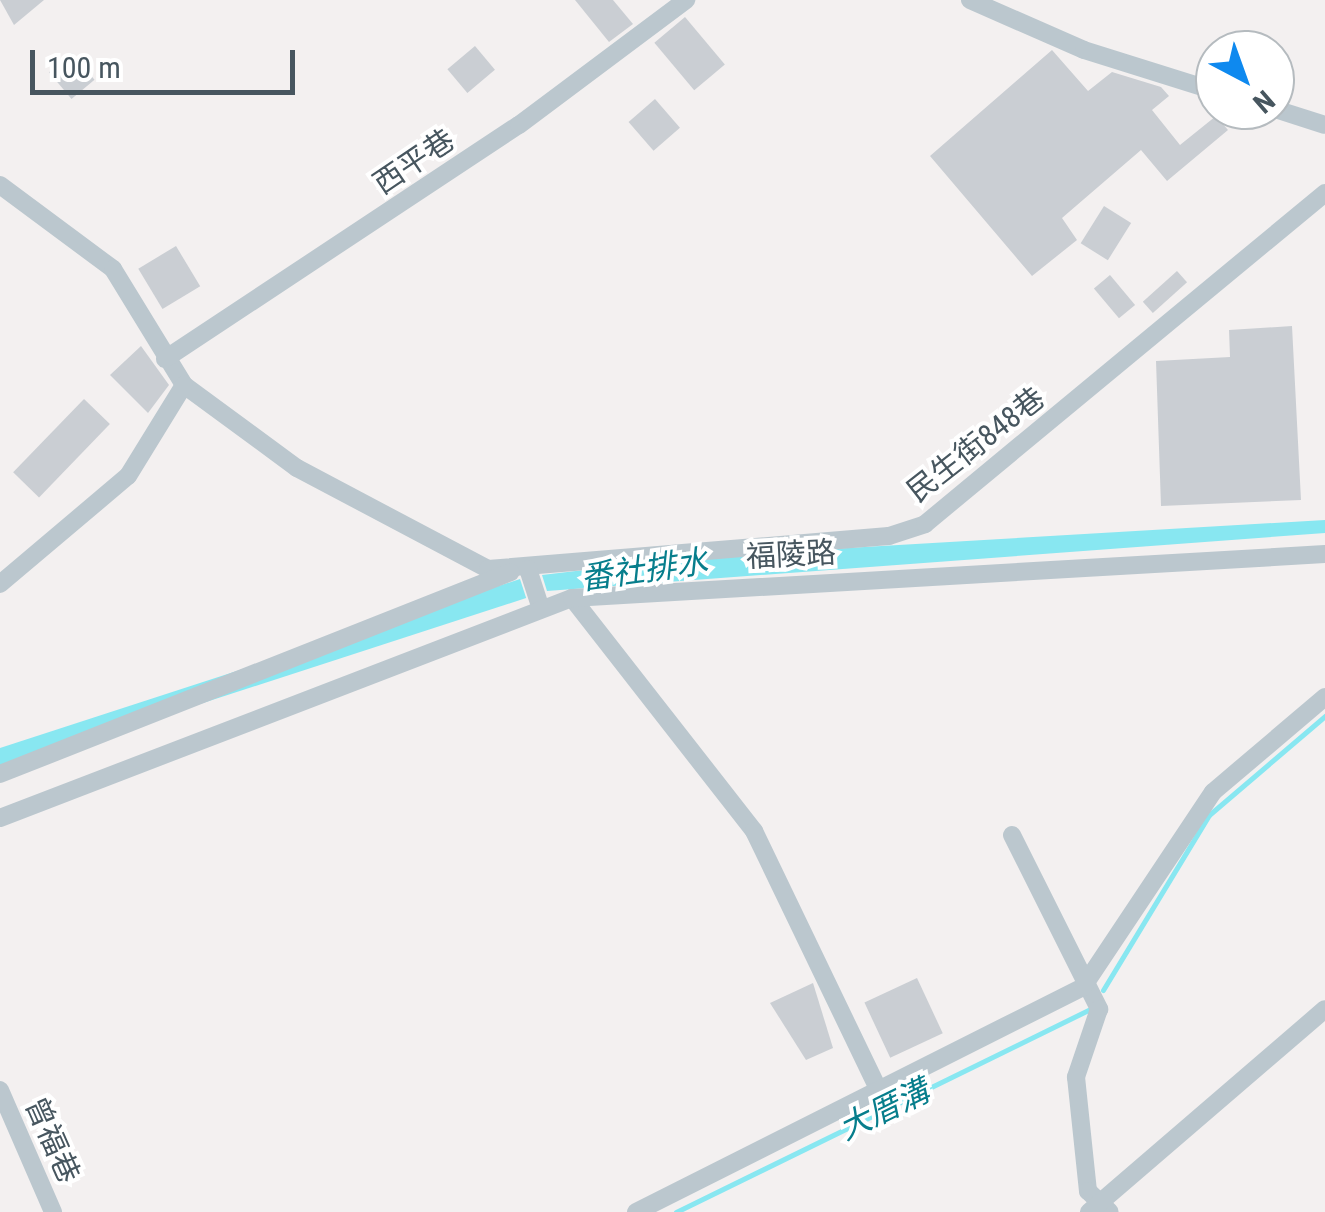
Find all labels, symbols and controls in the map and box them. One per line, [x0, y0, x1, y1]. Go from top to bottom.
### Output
scale bar [35, 30, 300, 92]
north arrow [1195, 30, 1295, 130]
text: 100 m [47, 50, 121, 85]
text: N [1246, 83, 1281, 120]
street label: 西平巷 [367, 122, 461, 202]
street label: 民生街848巷 [900, 380, 1052, 510]
street label: 福陵路 [745, 535, 837, 575]
water label: 番社排水 [578, 542, 710, 598]
water label: 大厝溝 [832, 1072, 936, 1148]
street label: 曾福巷 [17, 1092, 87, 1188]

